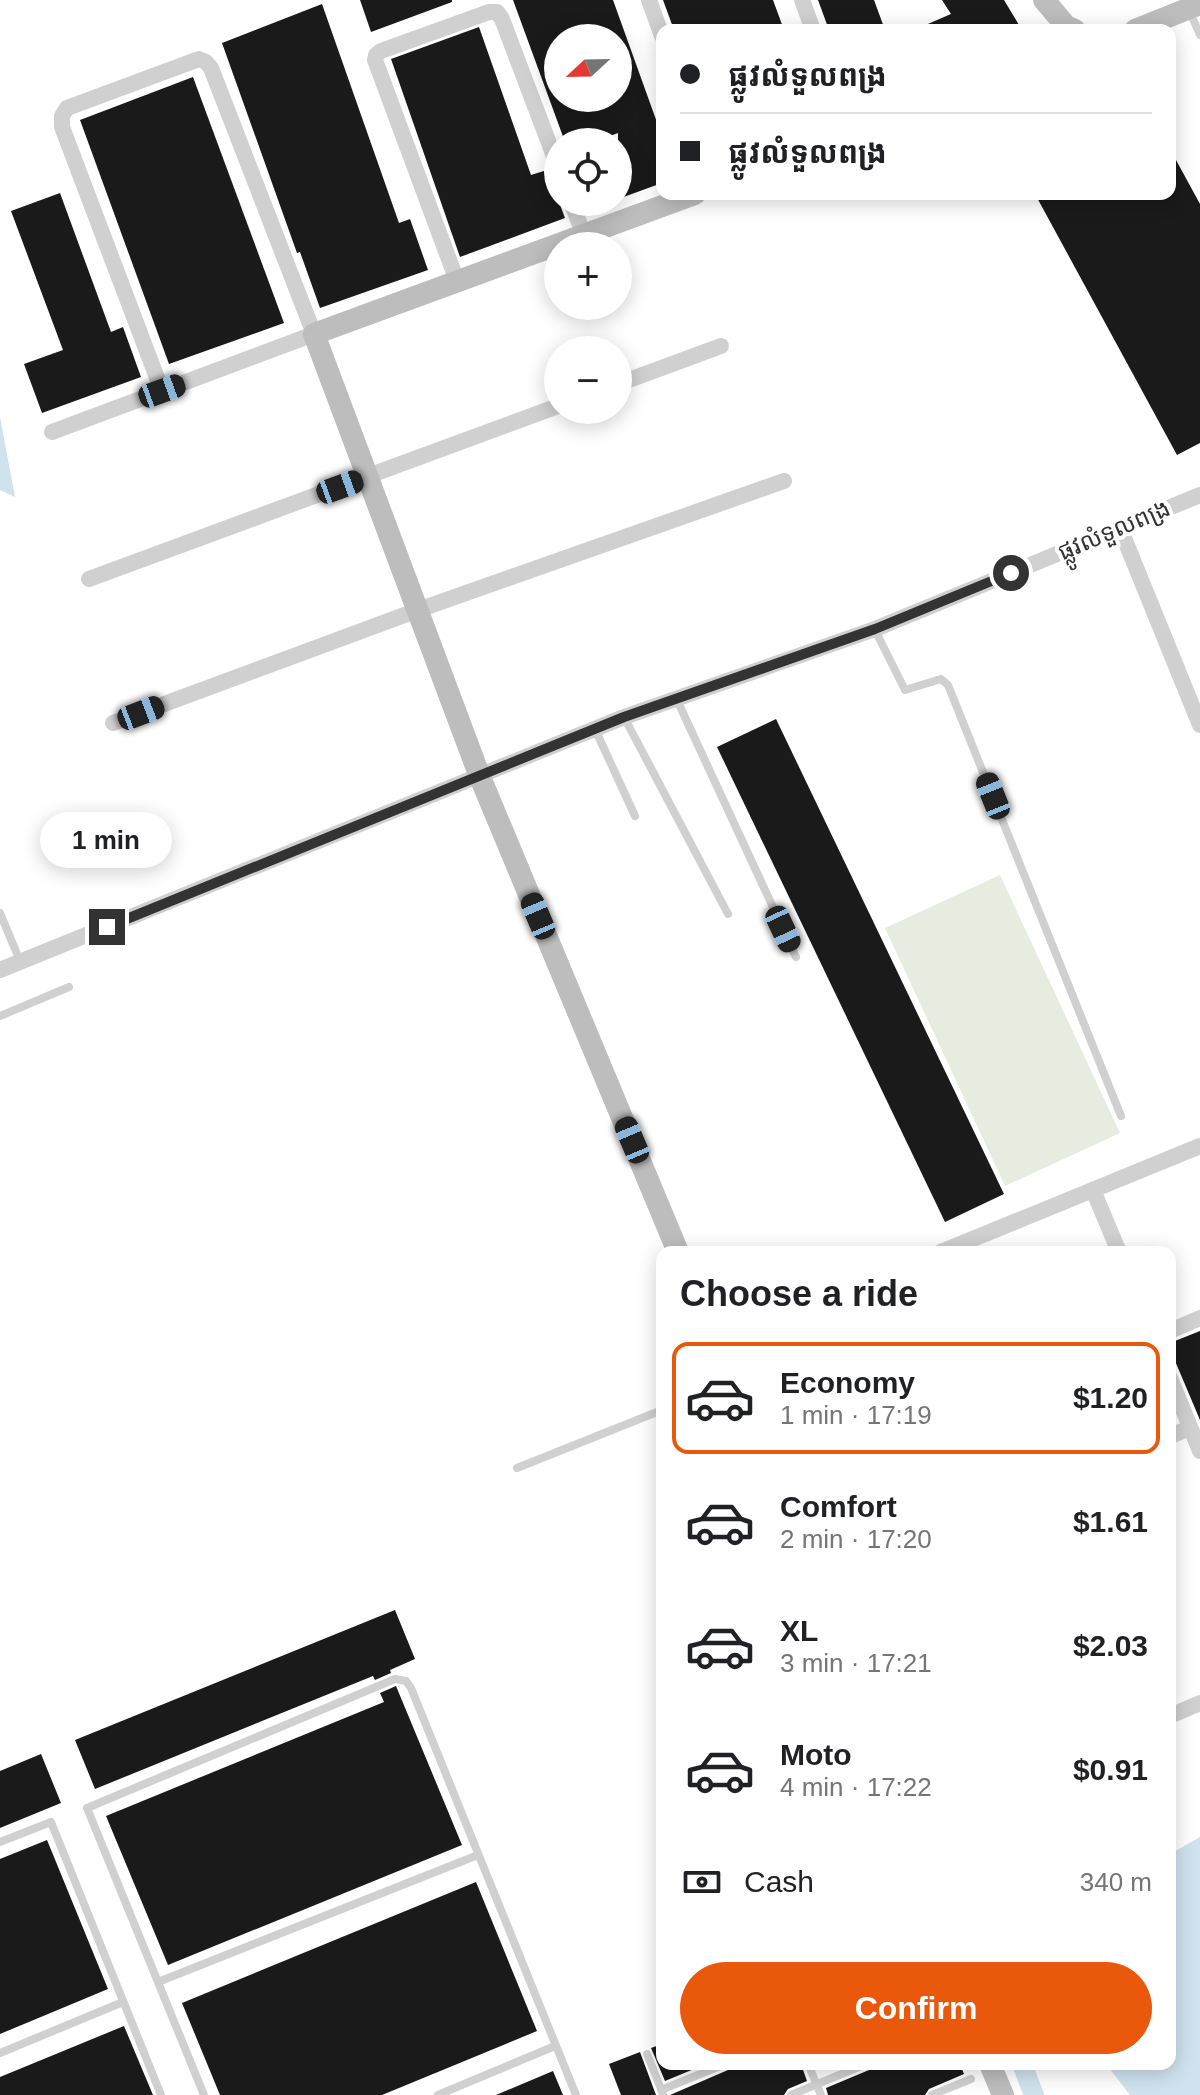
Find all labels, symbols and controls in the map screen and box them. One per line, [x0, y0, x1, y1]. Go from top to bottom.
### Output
north arrow [544, 24, 632, 112]
map controls [544, 24, 632, 424]
text: ផ្លូវលំទួលពង្រ [728, 59, 887, 92]
button: locate [544, 128, 632, 216]
text: ផ្លូវលំទួលពង្រ [728, 136, 887, 169]
button: + [544, 232, 632, 320]
button: − [544, 336, 632, 424]
car [135, 372, 189, 410]
car [313, 468, 367, 506]
street label: ផ្លូវលំទួលពង្រ [1053, 494, 1178, 574]
route start [993, 555, 1029, 591]
car [114, 693, 168, 733]
car [973, 769, 1013, 823]
callout: 1 min [41, 811, 173, 867]
text: 1 min [72, 825, 140, 855]
car [518, 889, 558, 943]
car [762, 902, 804, 956]
route end [89, 909, 125, 945]
car [612, 1113, 652, 1167]
text: Choose a ride [680, 1273, 918, 1314]
icon: car [684, 1362, 756, 1434]
text: Economy [780, 1366, 915, 1399]
text: $1.20 [1073, 1381, 1148, 1414]
text: 1 min · 17:19 [780, 1400, 932, 1430]
icon: car [684, 1486, 756, 1558]
text: Comfort [780, 1490, 897, 1523]
text: $1.61 [1073, 1505, 1148, 1538]
text: 2 min · 17:20 [780, 1524, 932, 1554]
icon: car [684, 1610, 756, 1682]
text: XL [780, 1614, 818, 1647]
text: $2.03 [1073, 1629, 1148, 1662]
text: 3 min · 17:21 [780, 1648, 932, 1678]
icon: car [684, 1734, 756, 1806]
text: Moto [780, 1738, 852, 1771]
text: $0.91 [1073, 1753, 1148, 1786]
text: 4 min · 17:22 [780, 1772, 932, 1802]
icon: cash [680, 1860, 724, 1904]
text: Cash [744, 1865, 814, 1898]
text: 340 m [1080, 1867, 1152, 1897]
button: Confirm [680, 1962, 1152, 2054]

